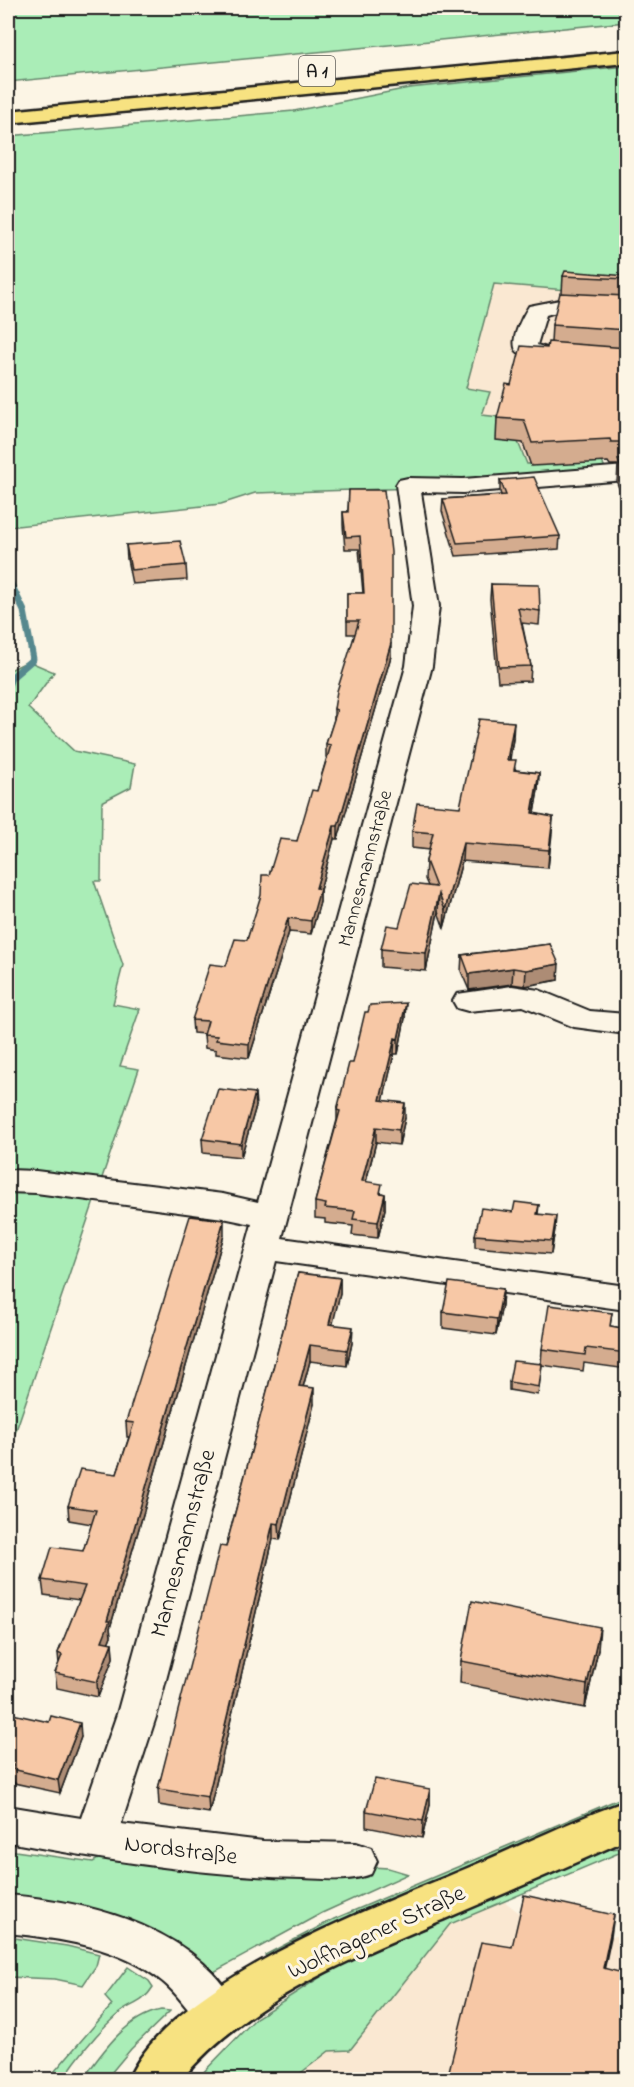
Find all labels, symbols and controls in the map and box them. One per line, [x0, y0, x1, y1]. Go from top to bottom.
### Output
road number: A 1 [299, 56, 335, 86]
street label: Mannesmannstraße [332, 787, 401, 950]
street label: Mannesmannstraße [142, 1445, 226, 1642]
street label: Nordstraße [122, 1827, 239, 1876]
street label: Wolfhagener Straße [283, 1877, 472, 1990]

